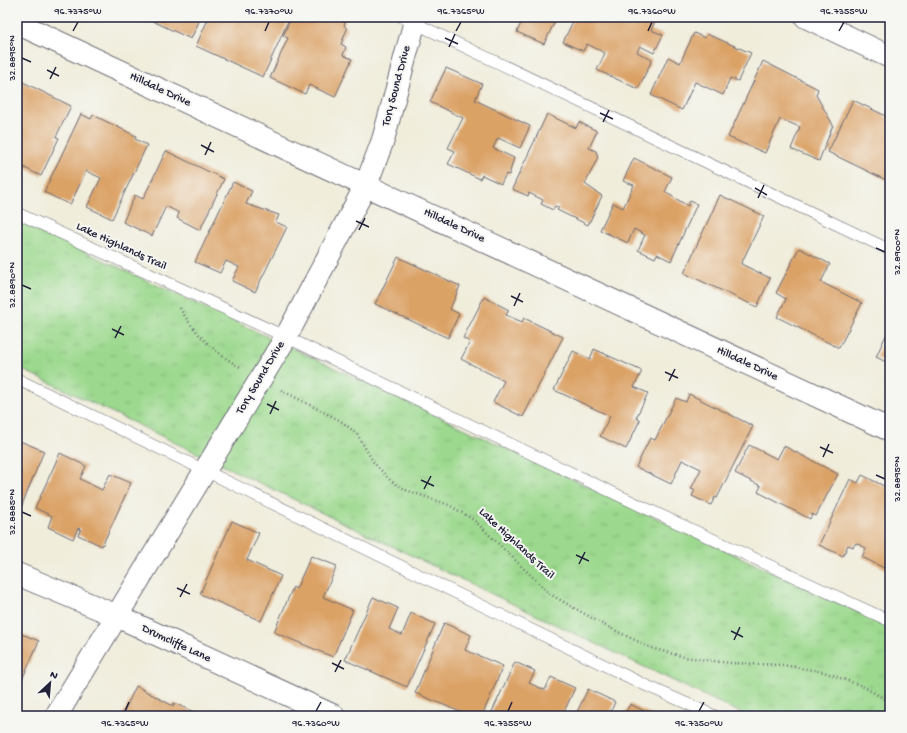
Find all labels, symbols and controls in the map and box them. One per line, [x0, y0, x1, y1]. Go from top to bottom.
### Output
text: 96.7375°W [53, 6, 102, 18]
text: 96.7370°W [244, 6, 293, 18]
text: 96.7365°W [437, 6, 485, 18]
text: 96.7360°W [627, 6, 676, 18]
text: 96.7355°W [819, 6, 868, 18]
text: 32.8895°N [7, 35, 19, 82]
street label: Tory Sound Drive [379, 43, 415, 129]
street label: Hilldale Drive [127, 70, 194, 111]
street label: Hilldale Drive [421, 206, 488, 247]
street label: Lake Highlands Trail [74, 220, 169, 274]
text: 32.8900°N [892, 228, 904, 276]
text: 32.8890°N [7, 262, 19, 309]
street label: Tory Sound Drive [233, 338, 289, 418]
street label: Hilldale Drive [714, 344, 781, 385]
text: 32.8895°N [892, 456, 904, 503]
text: 32.8885°N [7, 489, 19, 536]
street label: Lake Highlands Trail [475, 505, 557, 583]
street label: Drumcliffe Lane [138, 621, 214, 667]
north arrow [30, 663, 70, 703]
text: N [48, 669, 59, 683]
text: 96.7365°W [101, 718, 149, 730]
text: 96.7360°W [291, 718, 340, 730]
text: 96.7355°W [483, 718, 532, 730]
text: 96.7350°W [674, 718, 723, 730]

